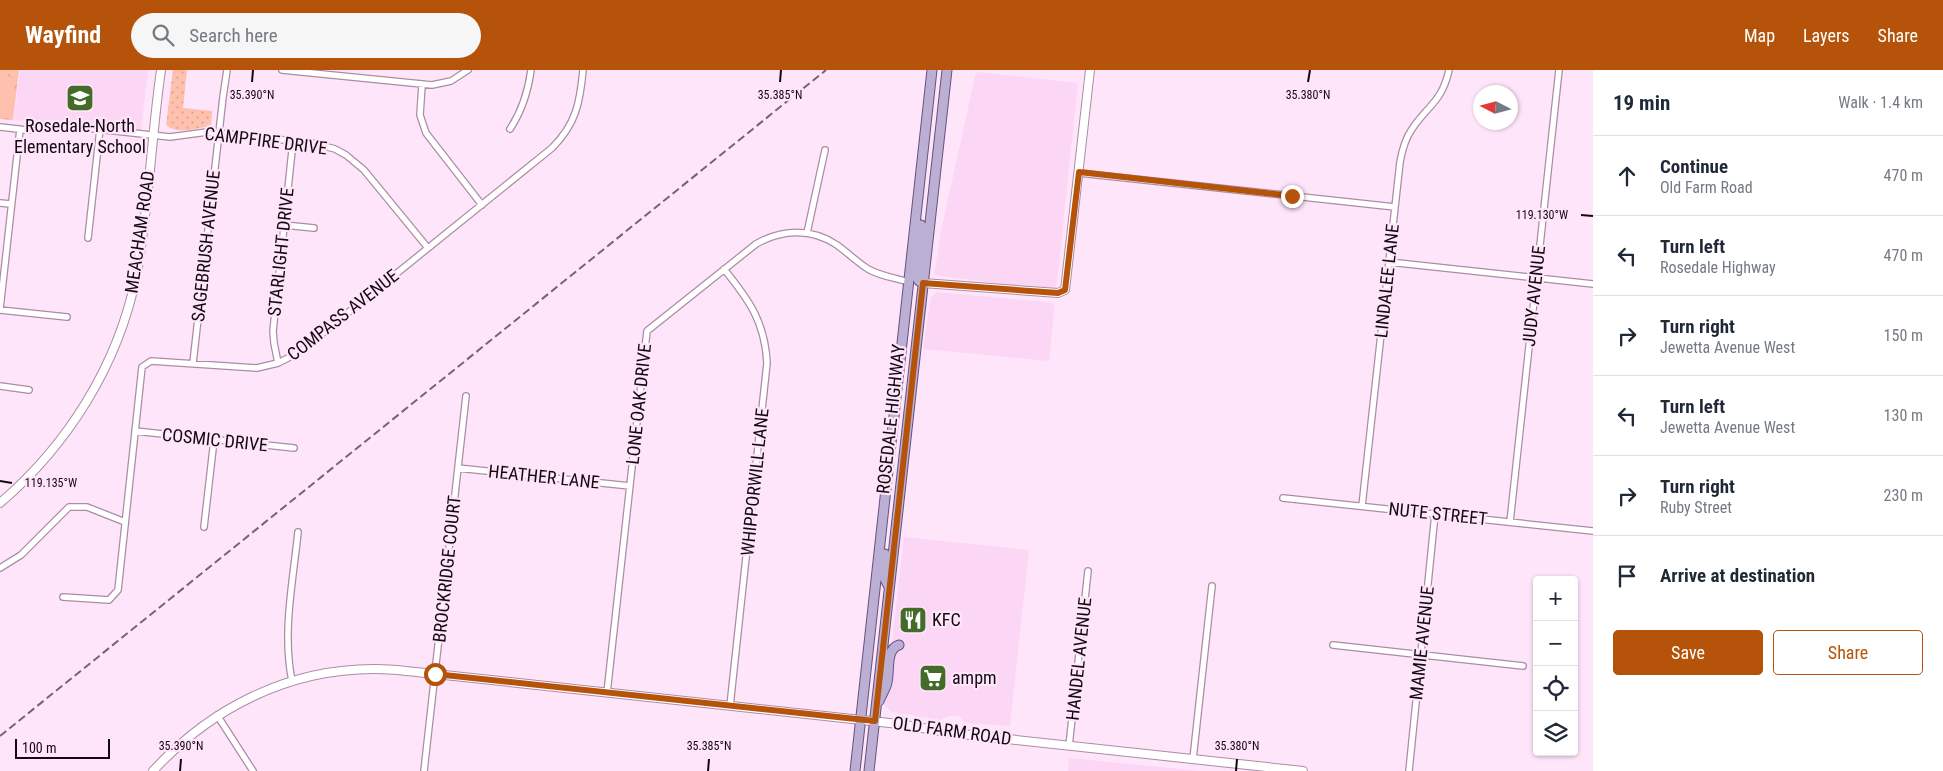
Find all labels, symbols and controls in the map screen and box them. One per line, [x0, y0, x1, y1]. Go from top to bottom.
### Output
search box [131, 13, 481, 58]
text: Wayfind [25, 21, 101, 49]
icon: search [149, 21, 177, 49]
text: Search here [189, 24, 278, 47]
text: Map [1744, 25, 1775, 46]
text: Layers [1803, 25, 1850, 46]
text: Share [1878, 25, 1918, 46]
school or university icon: Rosedale-North Elementary School [65, 83, 95, 113]
north arrow [1473, 85, 1518, 130]
text: 35.390°N [230, 88, 274, 102]
text: 35.385°N [758, 88, 802, 102]
text: 35.380°N [1286, 88, 1330, 102]
text: 19 min [1613, 91, 1670, 115]
text: Walk · 1.4 km [1838, 93, 1923, 112]
place label: Rosedale-North Elementary School [14, 115, 146, 157]
street label: CAMPFIRE DRIVE [204, 123, 329, 158]
text: Continue [1660, 155, 1728, 178]
icon: ahead [1613, 162, 1641, 190]
text: 470 m [1884, 166, 1923, 185]
street label: MEACHAM ROAD [121, 169, 158, 294]
street label: SAGEBRUSH AVENUE [187, 169, 224, 323]
text: Old Farm Road [1660, 178, 1753, 197]
route end [1281, 185, 1304, 208]
street label: STARLIGHT DRIVE [263, 187, 298, 317]
text: 119.130°W [1516, 208, 1568, 222]
street label: LINDALEE LANE [1370, 223, 1403, 339]
text: Turn left [1660, 235, 1725, 258]
icon: left [1613, 242, 1641, 270]
street label: JUDY AVENUE [1518, 245, 1549, 347]
text: 470 m [1884, 246, 1923, 265]
text: Rosedale Highway [1660, 258, 1776, 277]
street label: COMPASS AVENUE [283, 265, 403, 365]
text: Turn right [1660, 315, 1735, 338]
icon: right [1613, 322, 1641, 350]
text: 150 m [1884, 326, 1923, 345]
text: Jewetta Avenue West [1660, 338, 1795, 357]
street label: LONE OAK DRIVE [622, 342, 655, 465]
street label: ROSEDALE HIGHWAY [872, 342, 909, 495]
text: Turn left [1660, 395, 1725, 418]
icon: left [1613, 402, 1641, 430]
text: 130 m [1884, 406, 1923, 425]
street label: WHIPPORWILL LANE [736, 407, 773, 557]
text: Jewetta Avenue West [1660, 418, 1795, 437]
street label: COSMIC DRIVE [161, 424, 269, 455]
street label: HEATHER LANE [487, 460, 601, 493]
text: Turn right [1660, 475, 1735, 498]
text: 119.135°W [25, 476, 77, 490]
icon: right [1613, 482, 1641, 510]
text: 230 m [1884, 486, 1923, 505]
street label: BROCKRIDGE COURT [428, 494, 465, 643]
street label: NUTE STREET [1388, 498, 1489, 529]
text: Ruby Street [1660, 498, 1732, 517]
icon: arrive [1613, 562, 1641, 590]
text: Arrive at destination [1660, 564, 1815, 587]
map controls [1533, 576, 1578, 756]
button: + [1533, 576, 1578, 621]
street label: MAMIE AVENUE [1405, 585, 1438, 701]
street label: HANDEL AVENUE [1062, 596, 1095, 722]
restaurant icon: KFC [898, 605, 928, 635]
place label: KFC [932, 609, 961, 630]
button: − [1533, 621, 1578, 666]
button: Save [1613, 630, 1763, 675]
button: Share [1773, 630, 1923, 675]
route start [424, 663, 447, 686]
supermarket icon: ampm [918, 663, 948, 693]
button: locate [1533, 666, 1578, 711]
place label: ampm [952, 667, 997, 688]
button: layers [1533, 711, 1578, 756]
street label: OLD FARM ROAD [891, 712, 1013, 749]
scale bar [15, 736, 110, 759]
text: 35.390°N [159, 739, 203, 753]
text: 35.385°N [687, 739, 731, 753]
text: 35.380°N [1215, 739, 1259, 753]
text: 100 m [22, 740, 57, 756]

